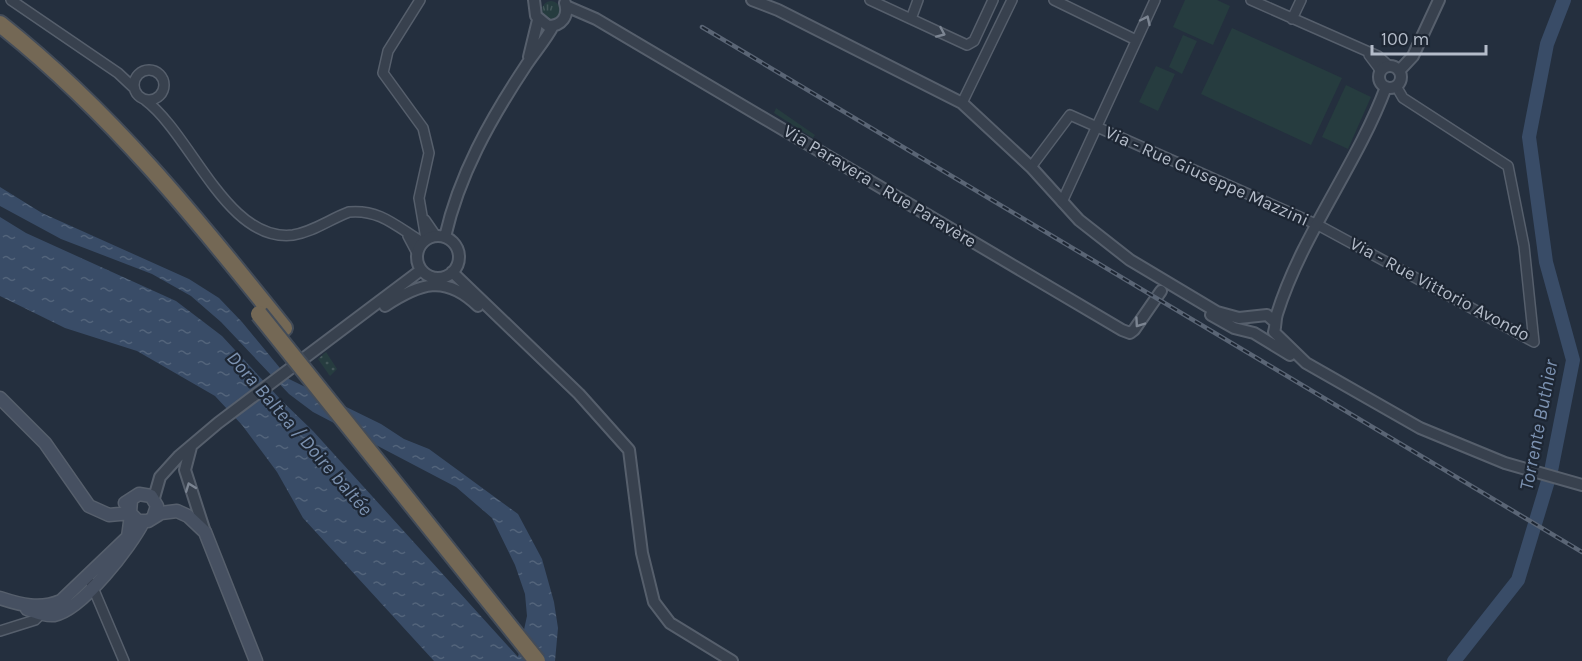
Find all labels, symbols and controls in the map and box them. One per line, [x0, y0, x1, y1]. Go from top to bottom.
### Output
one-way arrow [1138, 16, 1150, 27]
scale bar [1372, 18, 1486, 56]
one-way arrow [934, 25, 945, 37]
text: 100 m [1381, 28, 1429, 50]
street label: Via Paravera - Rue Paravère [780, 120, 980, 252]
street label: Via - Rue Giuseppe Mazzini [1102, 121, 1312, 231]
street label: Via - Rue Vittorio Avondo [1346, 232, 1534, 346]
one-way arrow [1135, 316, 1146, 327]
water label: Dora Baltea / Doire baltée [222, 346, 377, 520]
water label: Torrente Buthier [1515, 357, 1563, 492]
one-way arrow [185, 482, 198, 493]

